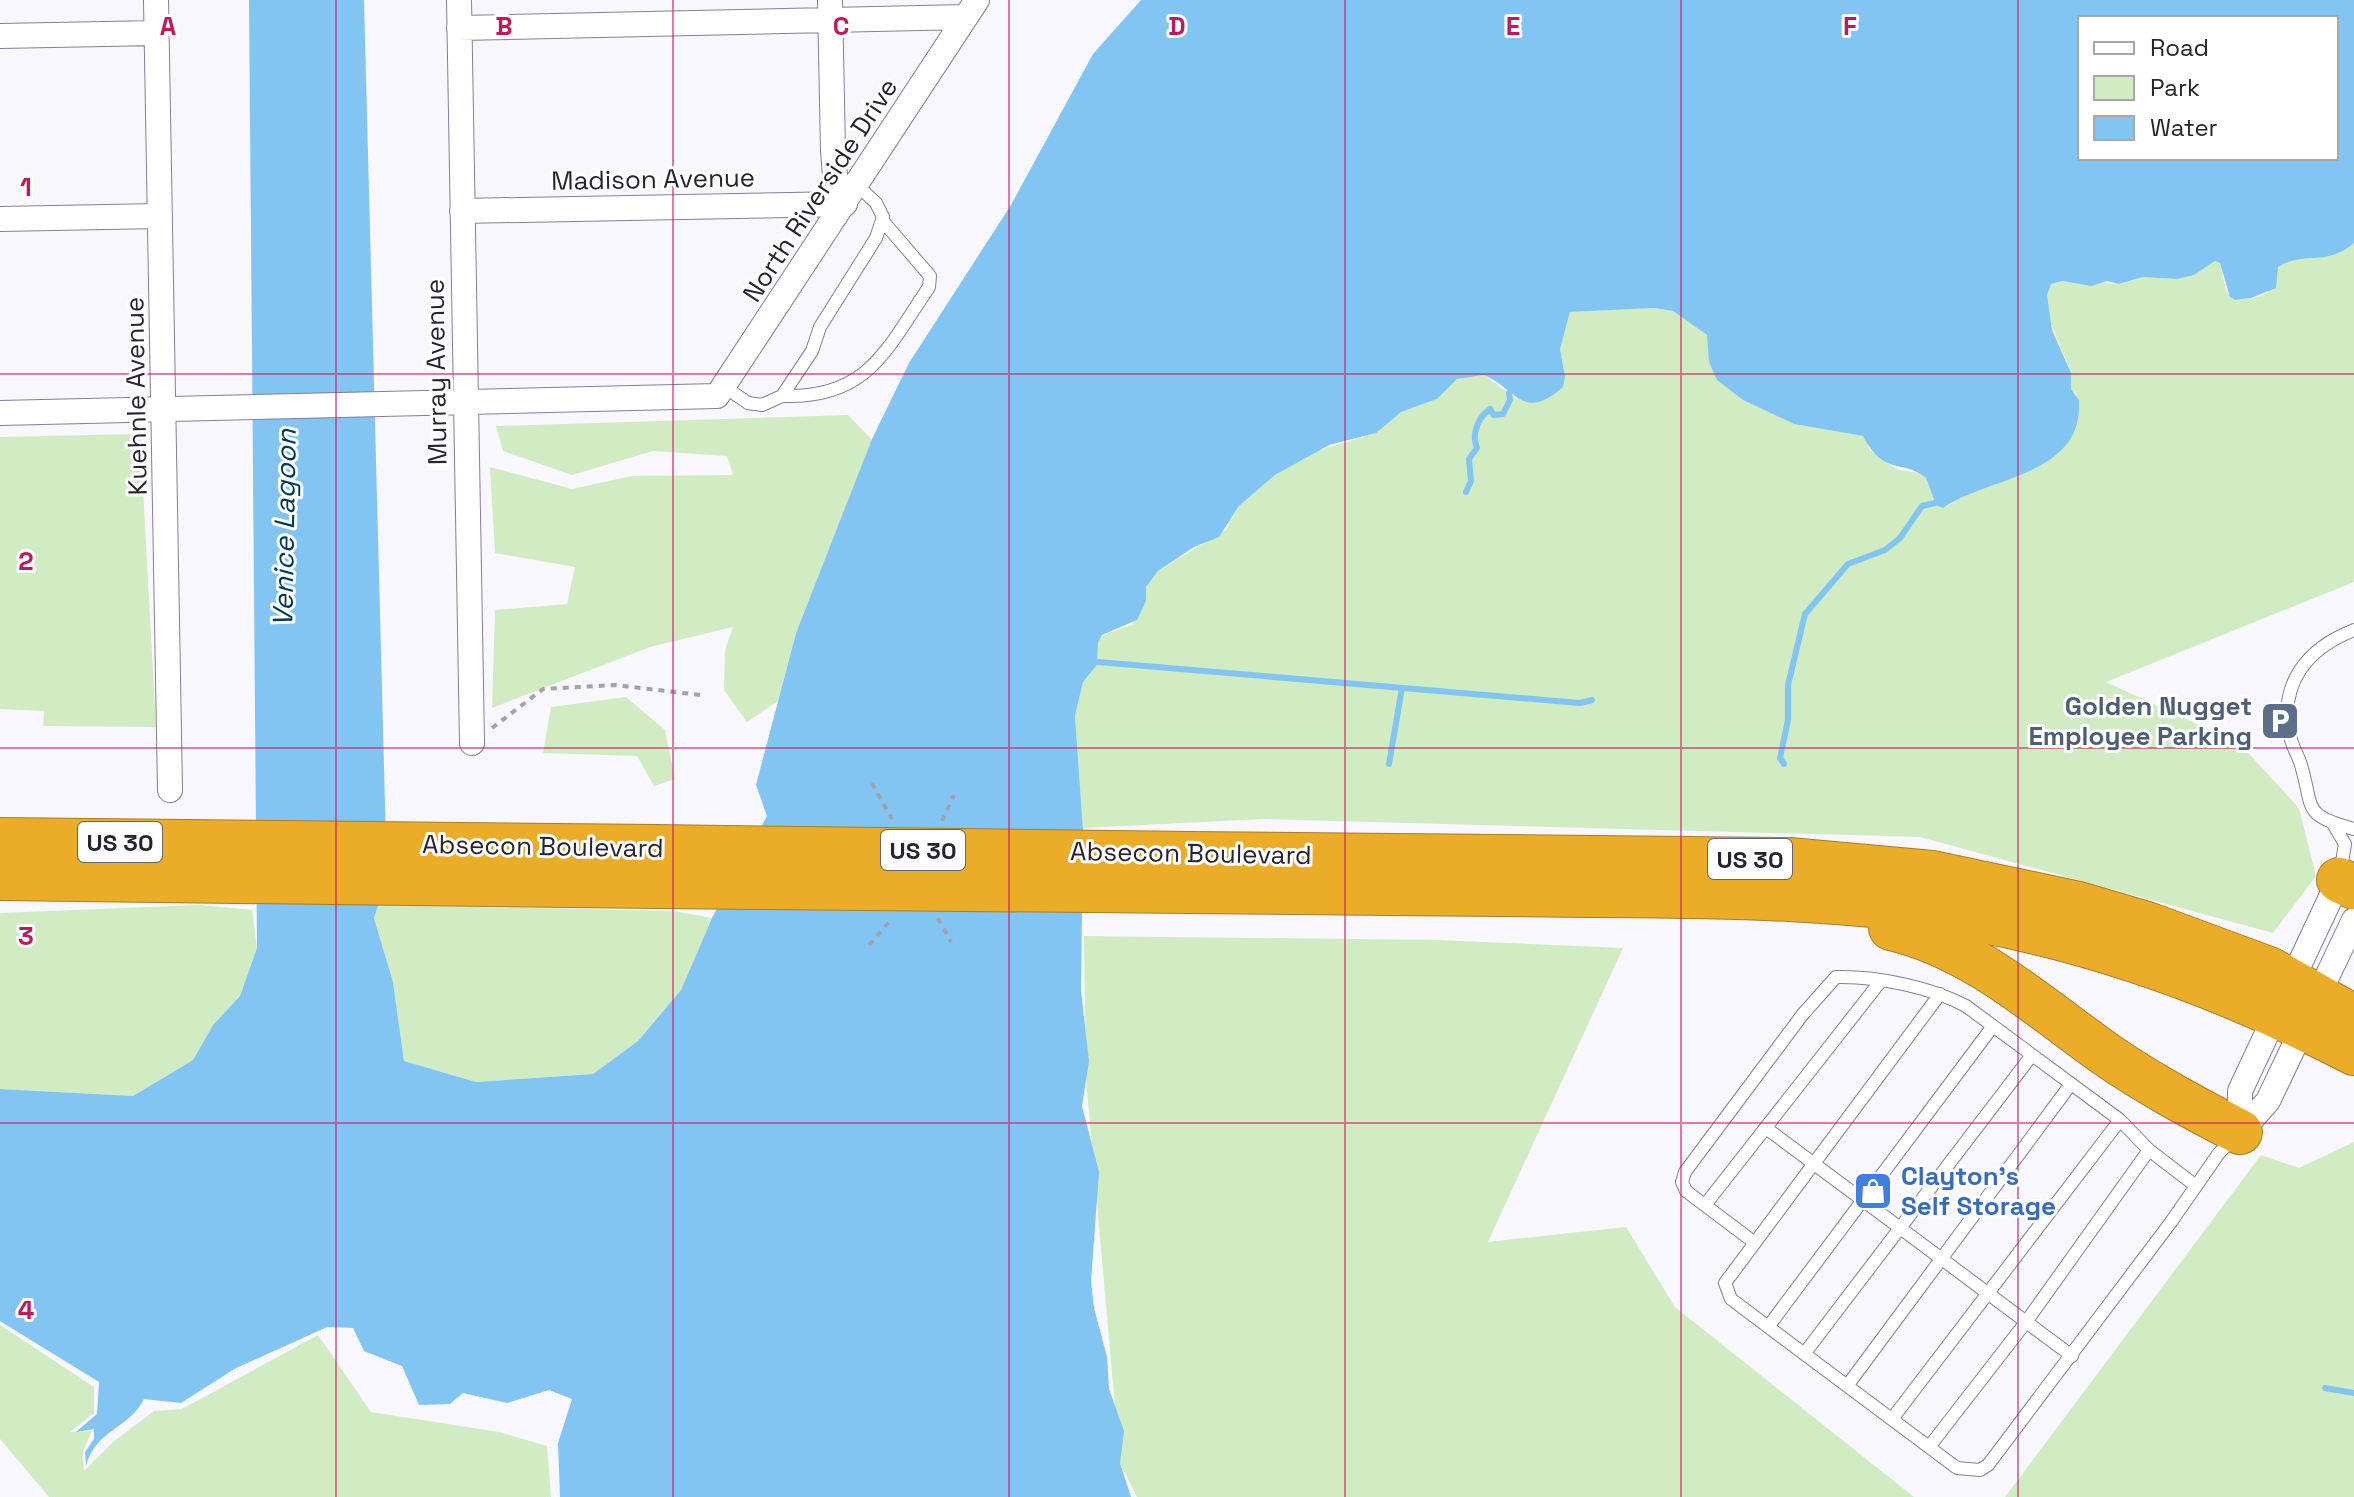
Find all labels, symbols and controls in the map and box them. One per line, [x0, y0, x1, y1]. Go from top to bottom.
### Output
text: A [160, 9, 177, 43]
text: B [495, 9, 513, 43]
text: C [833, 9, 849, 43]
text: D [1168, 9, 1186, 43]
text: E [1506, 9, 1520, 43]
text: F [1843, 9, 1857, 43]
legend [2078, 16, 2338, 160]
text: Road [2150, 32, 2209, 63]
street label: North Riverside Drive [735, 72, 905, 308]
text: Park [2150, 72, 2200, 103]
text: Water [2150, 112, 2218, 143]
street label: Madison Avenue [551, 160, 755, 198]
text: 1 [20, 170, 32, 204]
street label: Murray Avenue [417, 279, 455, 465]
street label: Kuehnle Avenue [117, 296, 155, 496]
water label: Venice Lagoon [264, 428, 304, 627]
text: 2 [18, 544, 34, 578]
place label: Golden Nugget Employee Parking [2028, 689, 2252, 753]
parking icon: Golden Nugget Employee Parking [2259, 700, 2301, 742]
road number: US 30 [78, 822, 162, 862]
street label: Absecon Boulevard [422, 827, 664, 865]
road number: US 30 [881, 830, 965, 870]
street label: Absecon Boulevard [1070, 834, 1312, 872]
road number: US 30 [1708, 839, 1792, 879]
text: 3 [18, 919, 34, 953]
place label: Clayton's Self Storage [1901, 1159, 2056, 1223]
shop icon: Clayton's Self Storage [1852, 1170, 1894, 1212]
text: 4 [18, 1293, 34, 1327]

